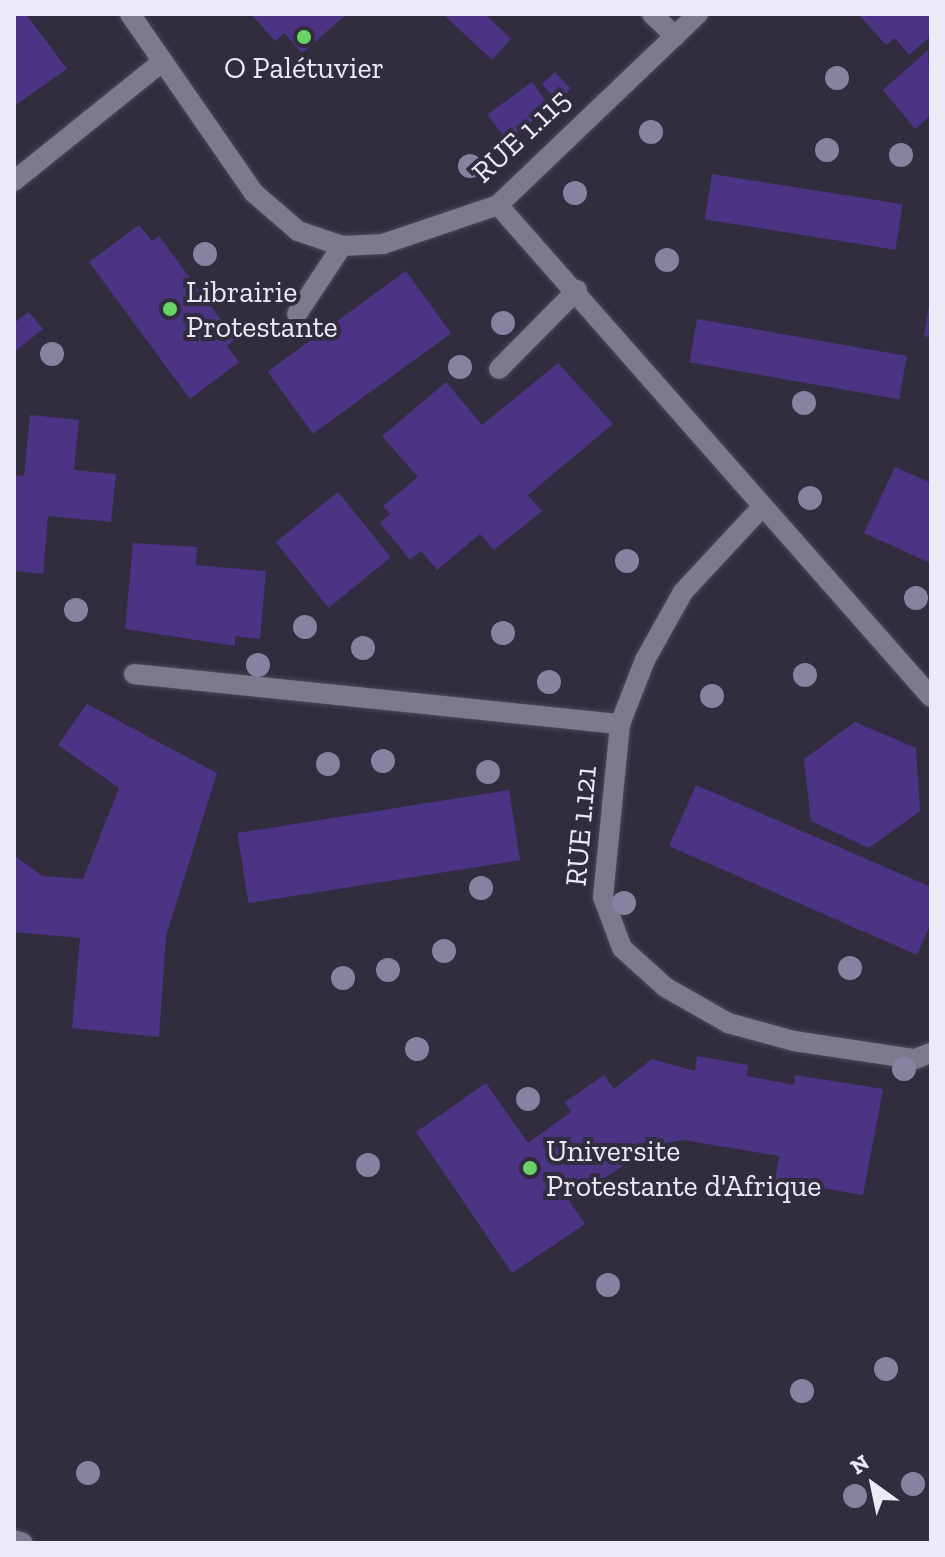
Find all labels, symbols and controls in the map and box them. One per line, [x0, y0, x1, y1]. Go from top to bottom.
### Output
marker: O Palétuvier [295, 28, 313, 46]
place label: O Palétuvier [224, 50, 384, 86]
street label: RUE 1.115 [465, 82, 577, 190]
place label: Librairie Protestante [186, 274, 338, 344]
marker: Librairie Protestante [161, 300, 179, 318]
street label: RUE 1.121 [558, 764, 604, 888]
place label: Universite Protestante d'Afrique [546, 1133, 821, 1204]
marker: Universite Protestante d'Afrique [521, 1159, 539, 1177]
north arrow [833, 1445, 913, 1525]
text: N [845, 1449, 874, 1480]

